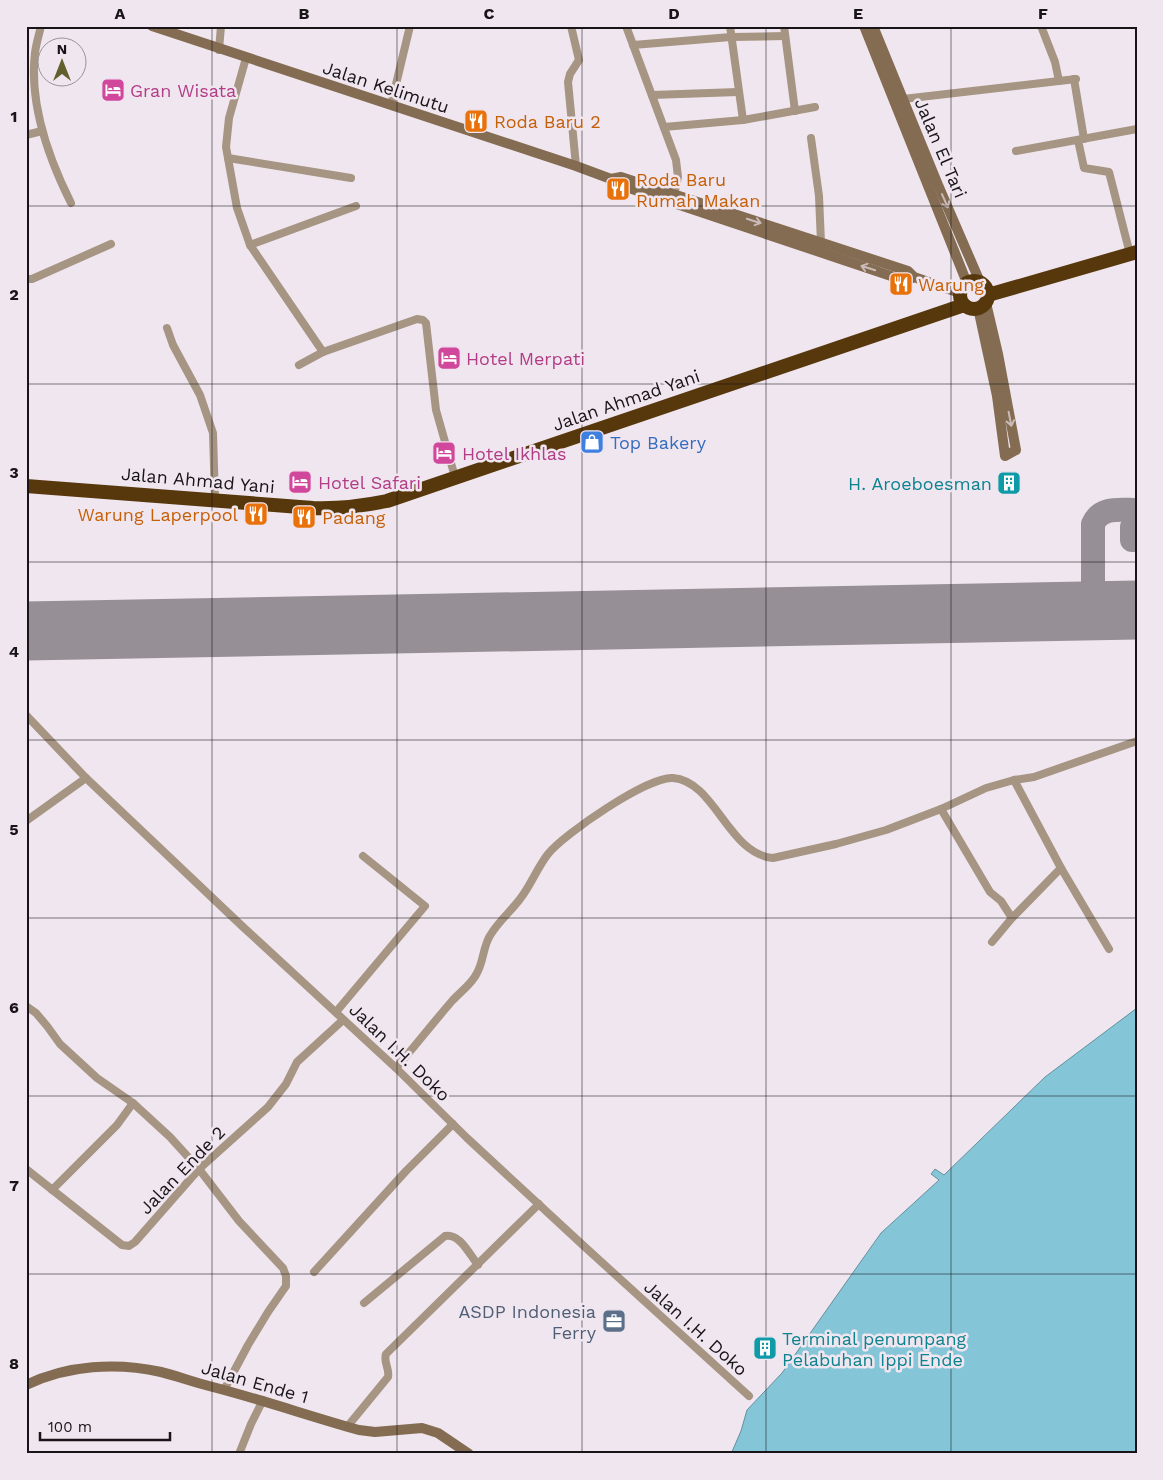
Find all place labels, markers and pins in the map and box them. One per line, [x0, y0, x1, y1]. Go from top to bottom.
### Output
hotel icon: Gran Wisata [100, 77, 126, 103]
place label: Gran Wisata [130, 80, 236, 101]
restaurant icon: Roda Baru 2 [463, 108, 489, 134]
place label: Roda Baru 2 [494, 111, 601, 132]
place label: Roda Baru Rumah Makan [636, 169, 760, 211]
restaurant icon: Roda Baru Rumah Makan [605, 176, 631, 202]
restaurant icon: Warung [888, 271, 914, 297]
place label: Warung [918, 274, 984, 295]
hotel icon: Hotel Merpati [436, 345, 462, 371]
place label: Hotel Merpati [466, 348, 585, 369]
shop icon: Top Bakery [579, 429, 605, 455]
place label: Top Bakery [610, 432, 707, 453]
hotel icon: Hotel Ikhlas [431, 440, 457, 466]
place label: Hotel Ikhlas [462, 443, 566, 464]
hotel icon: Hotel Safari [287, 469, 313, 495]
building icon: H. Aroeboesman [996, 470, 1022, 496]
place label: Hotel Safari [318, 472, 421, 493]
place label: H. Aroeboesman [848, 473, 992, 494]
restaurant icon: Warung Laperpool [243, 501, 269, 527]
place label: Warung Laperpool [78, 504, 238, 525]
restaurant icon: Padang [291, 504, 317, 530]
place label: Padang [322, 507, 386, 528]
place label: ASDP Indonesia Ferry [459, 1301, 597, 1343]
office icon: ASDP Indonesia Ferry [601, 1308, 627, 1334]
place label: Terminal penumpang Pelabuhan Ippi Ende [782, 1328, 967, 1370]
building icon: Terminal penumpang Pelabuhan Ippi Ende [752, 1335, 778, 1361]

